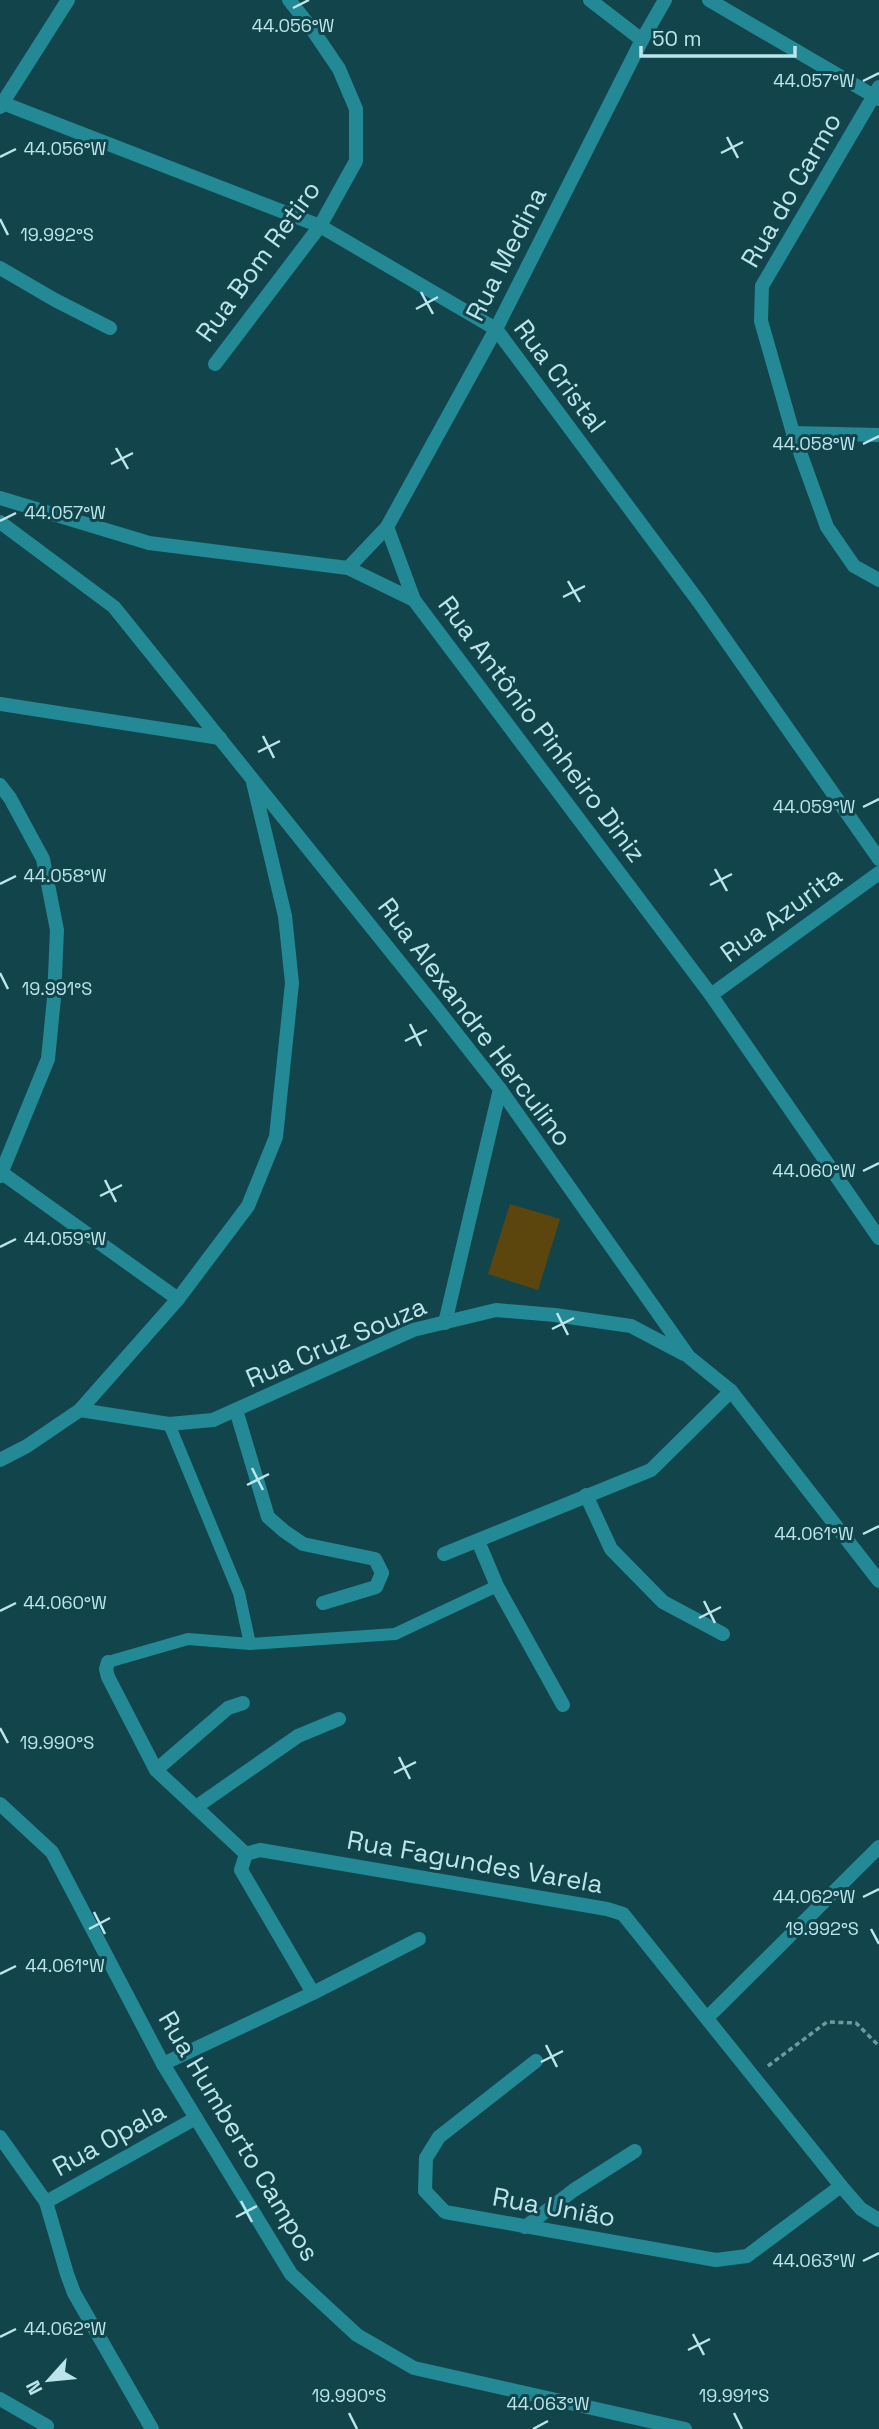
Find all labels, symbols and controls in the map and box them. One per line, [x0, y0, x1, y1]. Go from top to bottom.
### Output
text: 44.056°W [252, 14, 335, 37]
scale bar [641, 14, 795, 58]
text: 50 m [652, 25, 702, 52]
text: 44.057°W [773, 69, 855, 92]
street label: Rua do Carmo [733, 106, 849, 274]
text: 44.056°W [24, 137, 107, 160]
street label: Rua Bom Retiro [188, 174, 328, 348]
street label: Rua Medina [458, 181, 554, 327]
text: 19.992°S [20, 223, 94, 246]
street label: Rua Cristal [506, 312, 614, 440]
text: 44.058°W [773, 432, 856, 455]
text: 44.057°W [24, 501, 106, 524]
street label: Rua Antônio Pinheiro Diniz [431, 589, 653, 869]
text: 44.059°W [773, 795, 856, 818]
street label: Rua Azurita [713, 858, 849, 970]
text: 44.058°W [24, 864, 107, 887]
street label: Rua Alexandre Herculino [370, 891, 580, 1153]
text: 19.991°S [22, 977, 92, 1000]
text: 44.060°W [772, 1159, 856, 1182]
text: 44.059°W [24, 1227, 107, 1250]
street label: Rua Cruz Souza [241, 1289, 431, 1395]
text: 44.061°W [774, 1522, 854, 1545]
text: 44.060°W [23, 1591, 107, 1614]
text: 19.990°S [20, 1731, 94, 1754]
street label: Rua Fagundes Varela [344, 1823, 606, 1901]
text: 44.062°W [773, 1885, 856, 1908]
text: 19.992°S [785, 1917, 859, 1940]
text: 44.061°W [25, 1954, 105, 1977]
street label: Rua Humberto Campos [151, 2005, 327, 2267]
street label: Rua Opala [46, 2094, 172, 2184]
street label: Rua União [490, 2179, 618, 2235]
text: 44.063°W [773, 2249, 856, 2272]
text: 44.062°W [24, 2317, 107, 2340]
north arrow [14, 2345, 84, 2415]
text: N [20, 2376, 48, 2399]
text: 19.990°S [312, 2384, 386, 2407]
text: 19.991°S [699, 2384, 769, 2407]
text: 44.063°W [507, 2392, 590, 2415]

